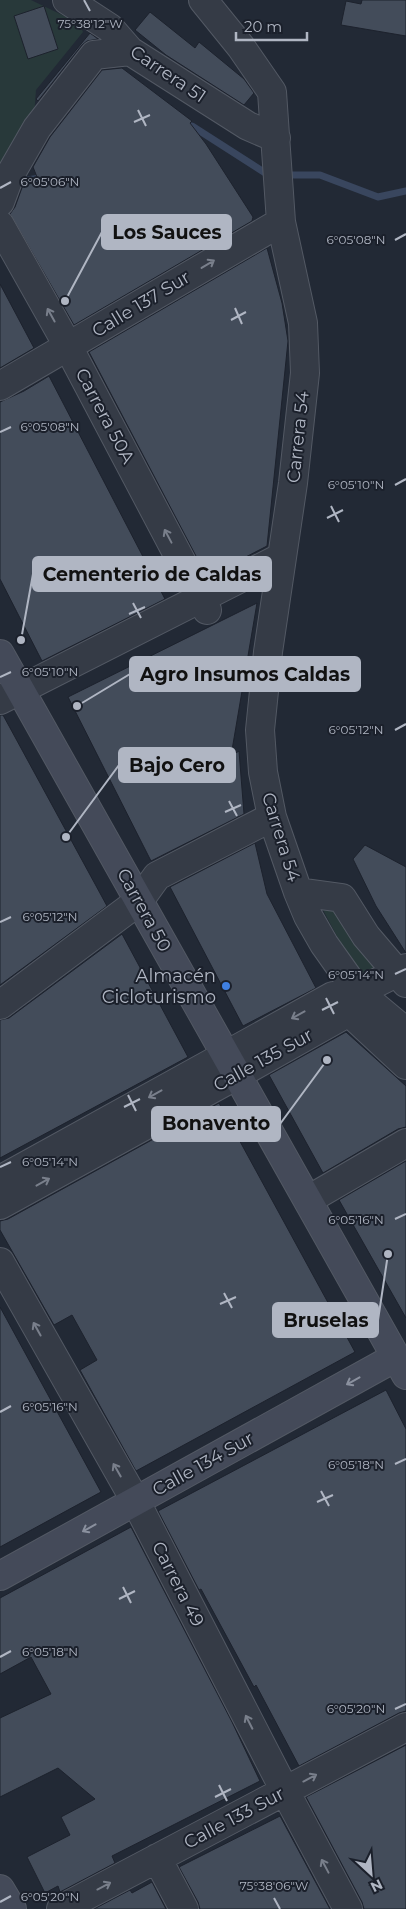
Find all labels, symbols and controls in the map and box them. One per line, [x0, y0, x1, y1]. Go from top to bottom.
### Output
scale bar [236, 10, 307, 42]
text: 75°38'12"W [57, 16, 123, 31]
text: 20 m [244, 17, 282, 36]
street label: Carrera 51 [126, 41, 210, 107]
text: 6°05'06"N [21, 174, 79, 189]
callout: Los Sauces [102, 215, 231, 249]
text: Los Sauces [112, 221, 222, 244]
text: 6°05'08"N [326, 232, 386, 247]
one-way arrow [201, 259, 215, 269]
street label: Calle 137 Sur [88, 266, 194, 342]
one-way arrow [45, 308, 55, 323]
street label: Carrera 50A [71, 365, 139, 468]
street label: Carrera 54 [282, 390, 314, 484]
text: 6°05'08"N [20, 419, 80, 434]
text: 6°05'10"N [328, 477, 384, 492]
one-way arrow [163, 529, 172, 544]
callout: Cementerio de Caldas [33, 557, 271, 591]
text: Cementerio de Caldas [43, 563, 261, 586]
callout: Agro Insumos Caldas [130, 657, 360, 691]
text: Agro Insumos Caldas [139, 663, 350, 686]
text: 6°05'10"N [22, 664, 78, 679]
text: 6°05'12"N [328, 722, 384, 737]
callout: Bajo Cero [119, 748, 235, 782]
text: Bajo Cero [129, 754, 225, 777]
street label: Carrera 54 [257, 790, 305, 884]
street label: Carrera 50 [112, 864, 176, 956]
text: 6°05'12"N [22, 909, 78, 924]
place label: Almacén Cicloturismo [102, 965, 216, 1008]
text: 6°05'14"N [328, 967, 384, 982]
marker: Almacén Cicloturismo [220, 980, 232, 992]
one-way arrow [291, 1011, 305, 1021]
street label: Calle 135 Sur [209, 1024, 317, 1096]
one-way arrow [148, 1089, 163, 1099]
callout: Bonavento [152, 1107, 280, 1141]
text: Bonavento [162, 1112, 270, 1135]
text: 6°05'14"N [22, 1154, 78, 1169]
one-way arrow [35, 1177, 50, 1187]
text: 6°05'16"N [328, 1212, 384, 1227]
callout: Bruselas [273, 1303, 378, 1337]
text: Bruselas [283, 1309, 369, 1332]
one-way arrow [31, 1322, 41, 1336]
one-way arrow [347, 1376, 361, 1386]
text: 6°05'16"N [22, 1399, 78, 1414]
street label: Calle 134 Sur [149, 1427, 257, 1501]
text: 6°05'18"N [328, 1457, 384, 1472]
one-way arrow [112, 1463, 122, 1477]
one-way arrow [82, 1524, 97, 1533]
street label: Carrera 49 [147, 1538, 209, 1630]
text: 6°05'18"N [22, 1644, 78, 1659]
text: 6°05'20"N [327, 1701, 385, 1716]
one-way arrow [244, 1715, 254, 1730]
one-way arrow [302, 1773, 317, 1782]
street label: Calle 133 Sur [180, 1782, 288, 1854]
north arrow [346, 1849, 396, 1899]
one-way arrow [320, 1859, 329, 1874]
text: N [368, 1875, 386, 1896]
text: 75°38'06"W [240, 1878, 308, 1893]
one-way arrow [97, 1881, 112, 1891]
text: 6°05'20"N [21, 1889, 79, 1904]

